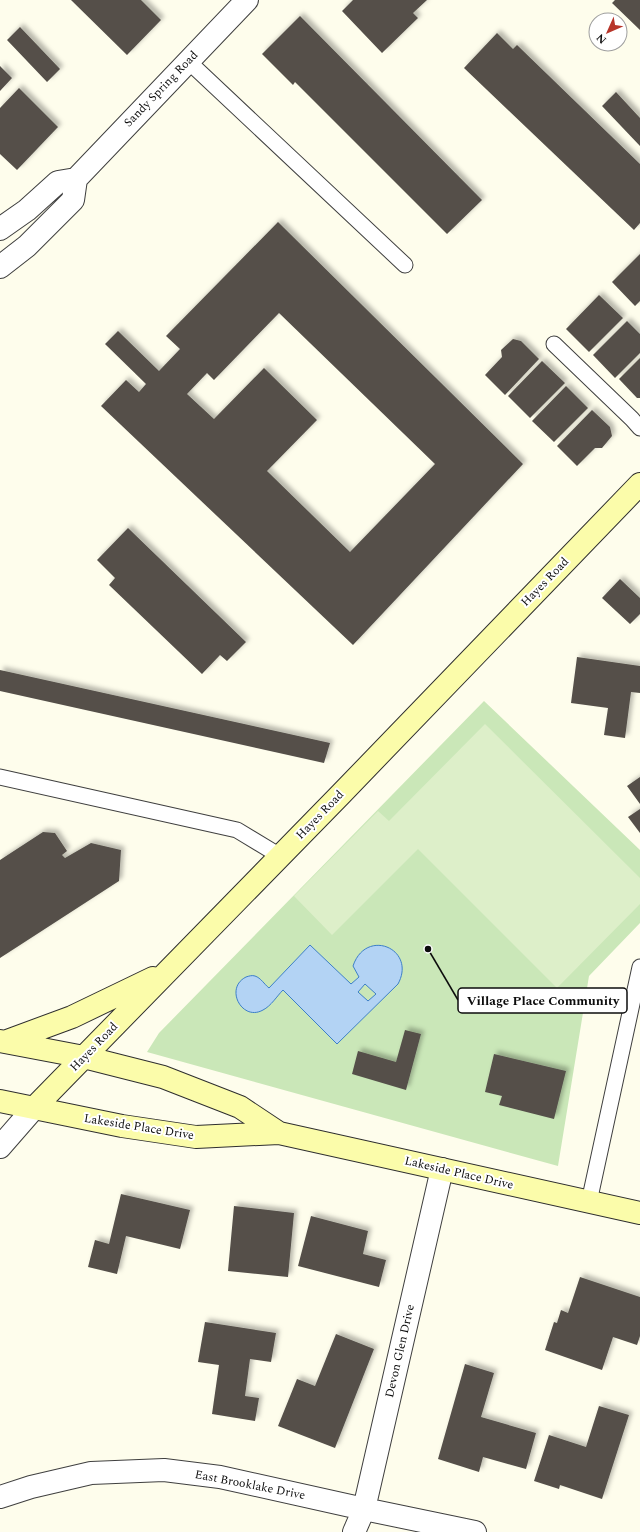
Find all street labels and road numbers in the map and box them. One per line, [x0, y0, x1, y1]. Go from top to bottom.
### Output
street label: Sandy Spring Road [119, 46, 203, 132]
street label: Hayes Road [517, 553, 574, 611]
street label: Hayes Road [292, 786, 349, 844]
street label: Hayes Road [66, 1018, 123, 1076]
street label: Lakeside Place Drive [83, 1109, 196, 1145]
street label: Lakeside Place Drive [403, 1151, 515, 1195]
street label: Devon Glen Drive [380, 1302, 420, 1400]
street label: East Brooklake Drive [193, 1465, 307, 1505]

